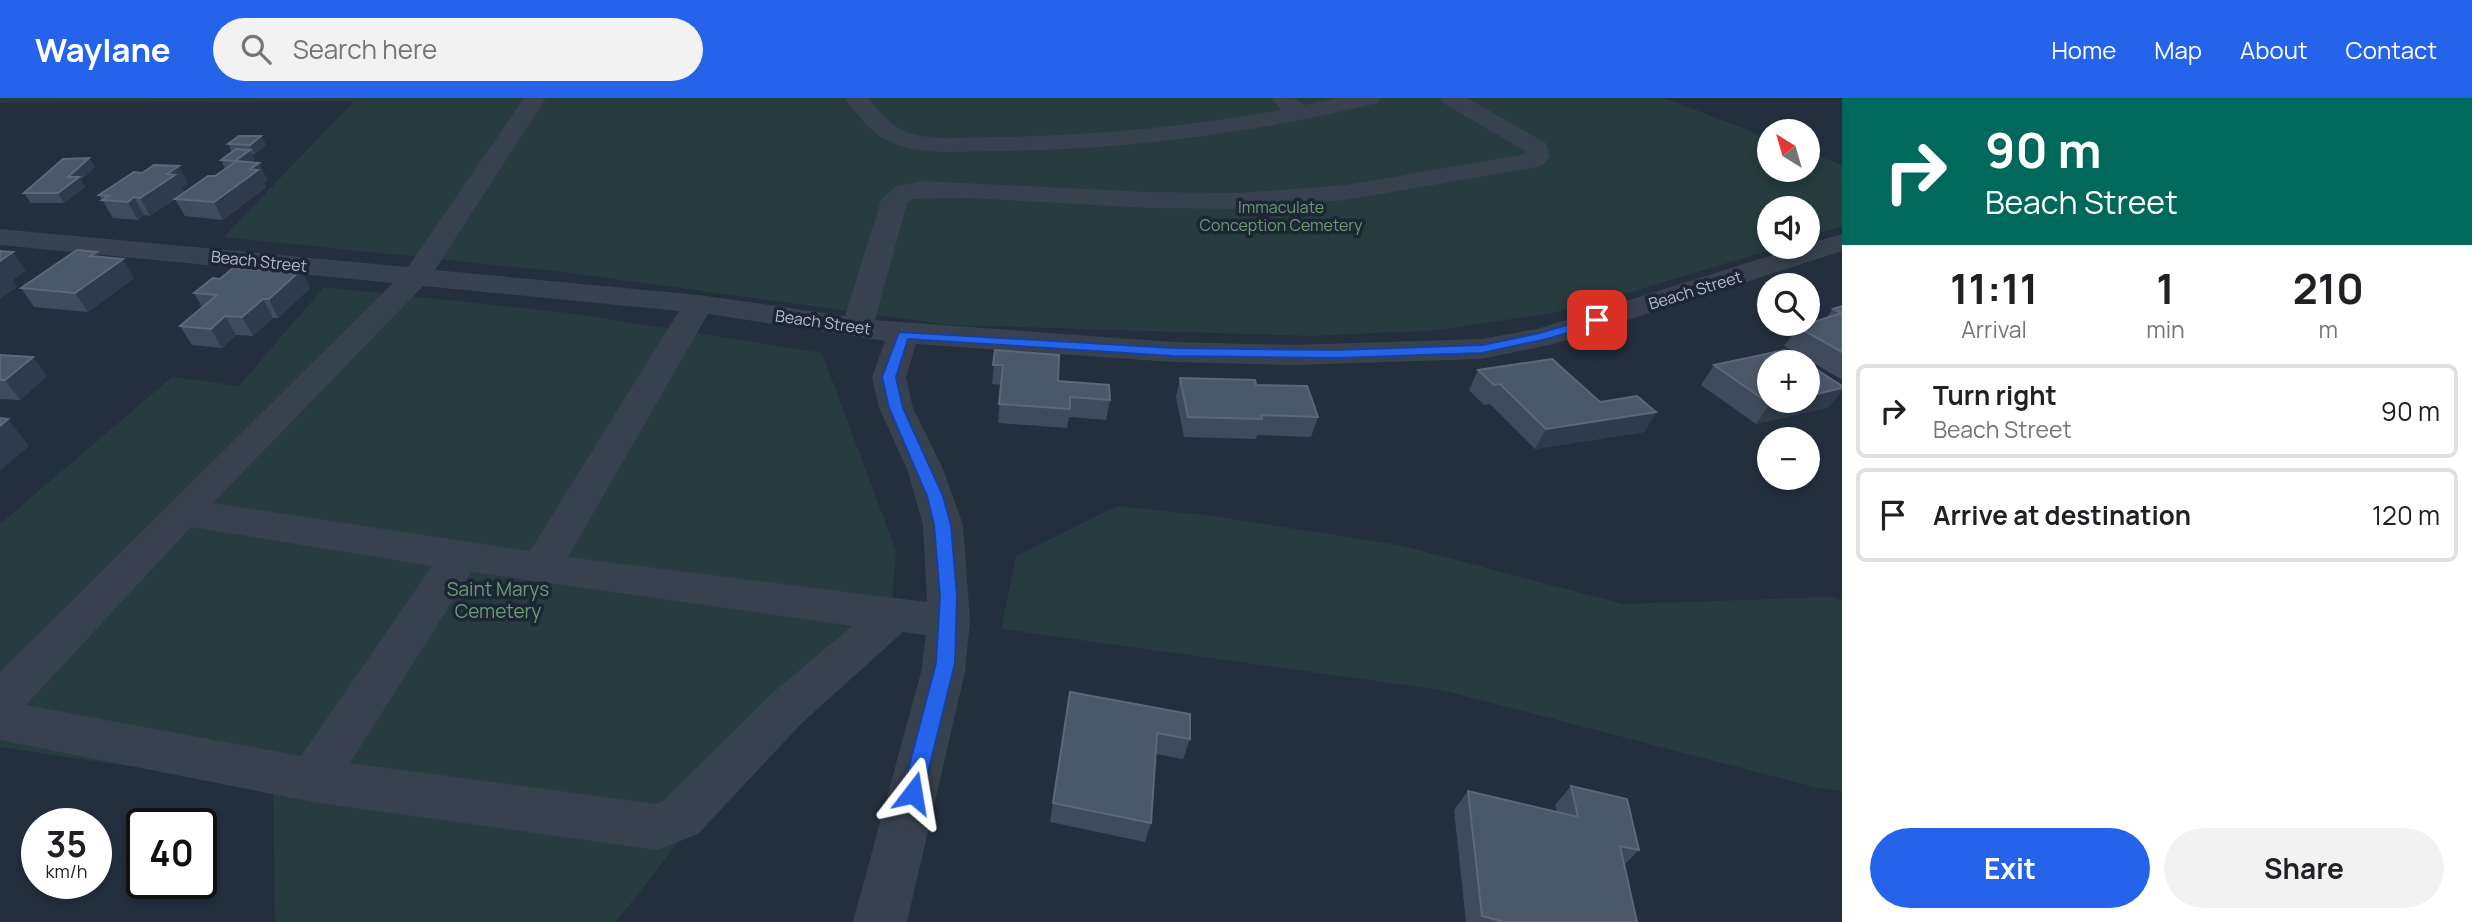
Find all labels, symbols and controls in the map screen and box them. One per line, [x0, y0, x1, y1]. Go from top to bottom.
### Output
search box [213, 18, 703, 81]
text: Waylane [35, 27, 171, 72]
icon: search [237, 30, 275, 68]
text: Search here [293, 31, 437, 67]
text: Home [2051, 33, 2116, 66]
text: Map [2154, 33, 2202, 66]
text: About [2240, 33, 2308, 66]
text: Contact [2346, 33, 2437, 66]
text: 90 m [1985, 116, 2102, 183]
north arrow [1757, 119, 1820, 182]
map controls [1757, 119, 1820, 490]
icon: right [1870, 126, 1961, 217]
text: Beach Street [1985, 180, 2178, 224]
park label: Immaculate Conception Cemetery [1200, 196, 1363, 236]
button: sound [1757, 196, 1820, 259]
street label: Beach Street [210, 245, 308, 277]
text: 11:11 [1950, 259, 2038, 317]
text: 1 [2156, 259, 2175, 317]
text: 210 [2293, 259, 2364, 317]
street label: Beach Street [1646, 265, 1744, 315]
button: search [1757, 273, 1820, 336]
pin [1567, 290, 1627, 350]
icon: arrive [1578, 301, 1616, 339]
street label: Beach Street [774, 304, 872, 340]
text: Arrival [1961, 313, 2027, 345]
text: min [2146, 313, 2185, 345]
text: m [2319, 313, 2338, 345]
button: + [1757, 350, 1820, 413]
text: Turn right [1933, 377, 2057, 413]
icon: right [1874, 392, 1912, 430]
text: 90 m [2381, 393, 2440, 429]
text: Beach Street [1933, 413, 2072, 445]
button: − [1757, 427, 1820, 490]
icon: arrive [1874, 496, 1912, 534]
text: Arrive at destination [1933, 497, 2191, 533]
text: 120 m [2372, 497, 2440, 533]
park label: Saint Marys Cemetery [447, 576, 549, 624]
position arrow [876, 756, 950, 830]
speed limit sign: 40 [126, 808, 217, 899]
text: 35 [46, 820, 87, 868]
button: Exit [1870, 828, 2150, 908]
button: Share [2164, 828, 2444, 908]
text: km/h [46, 859, 87, 883]

